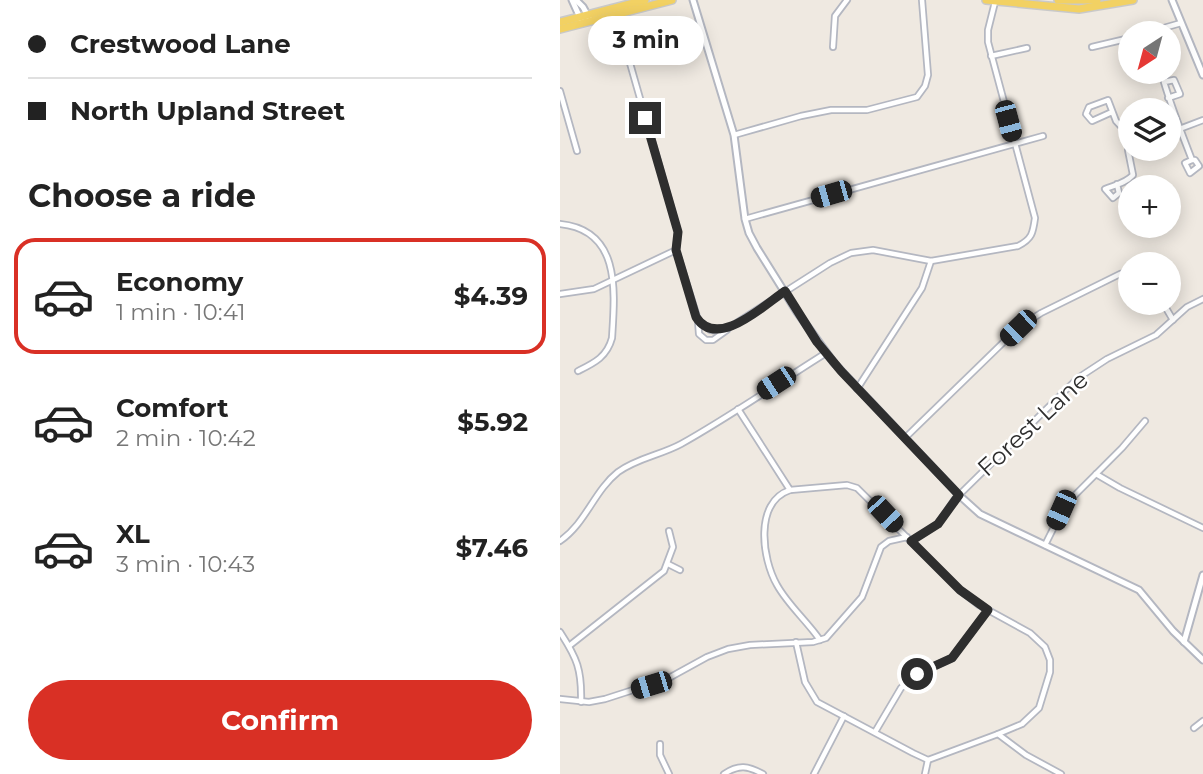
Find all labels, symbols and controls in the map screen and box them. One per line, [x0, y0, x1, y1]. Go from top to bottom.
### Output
callout: 3 min [587, 17, 703, 66]
north arrow [1118, 21, 1181, 84]
map controls [1118, 21, 1181, 315]
text: 3 min [612, 26, 680, 54]
text: Crestwood Lane [70, 28, 291, 60]
text: North Upland Street [70, 95, 345, 127]
car [993, 98, 1024, 144]
button: layers [1118, 98, 1181, 161]
route end [629, 102, 661, 134]
button: + [1118, 175, 1181, 238]
text: Choose a ride [28, 176, 256, 215]
car [808, 178, 855, 210]
button: − [1118, 252, 1181, 315]
icon: car [32, 265, 95, 328]
text: Economy [116, 266, 243, 298]
text: $4.39 [454, 280, 528, 312]
text: 1 min · 10:41 [116, 298, 246, 326]
car [996, 306, 1041, 350]
car [753, 363, 800, 403]
street label: Forest Lane [971, 365, 1094, 482]
icon: car [32, 391, 95, 454]
text: Comfort [116, 392, 228, 424]
text: $5.92 [457, 406, 528, 438]
text: 2 min · 10:42 [116, 424, 256, 452]
car [1043, 487, 1080, 533]
car [863, 491, 908, 537]
icon: car [32, 517, 95, 580]
text: XL [116, 518, 150, 550]
text: $7.46 [456, 532, 528, 564]
text: 3 min · 10:43 [116, 550, 255, 578]
route start [901, 658, 933, 690]
car [628, 669, 675, 701]
button: Confirm [28, 680, 532, 760]

